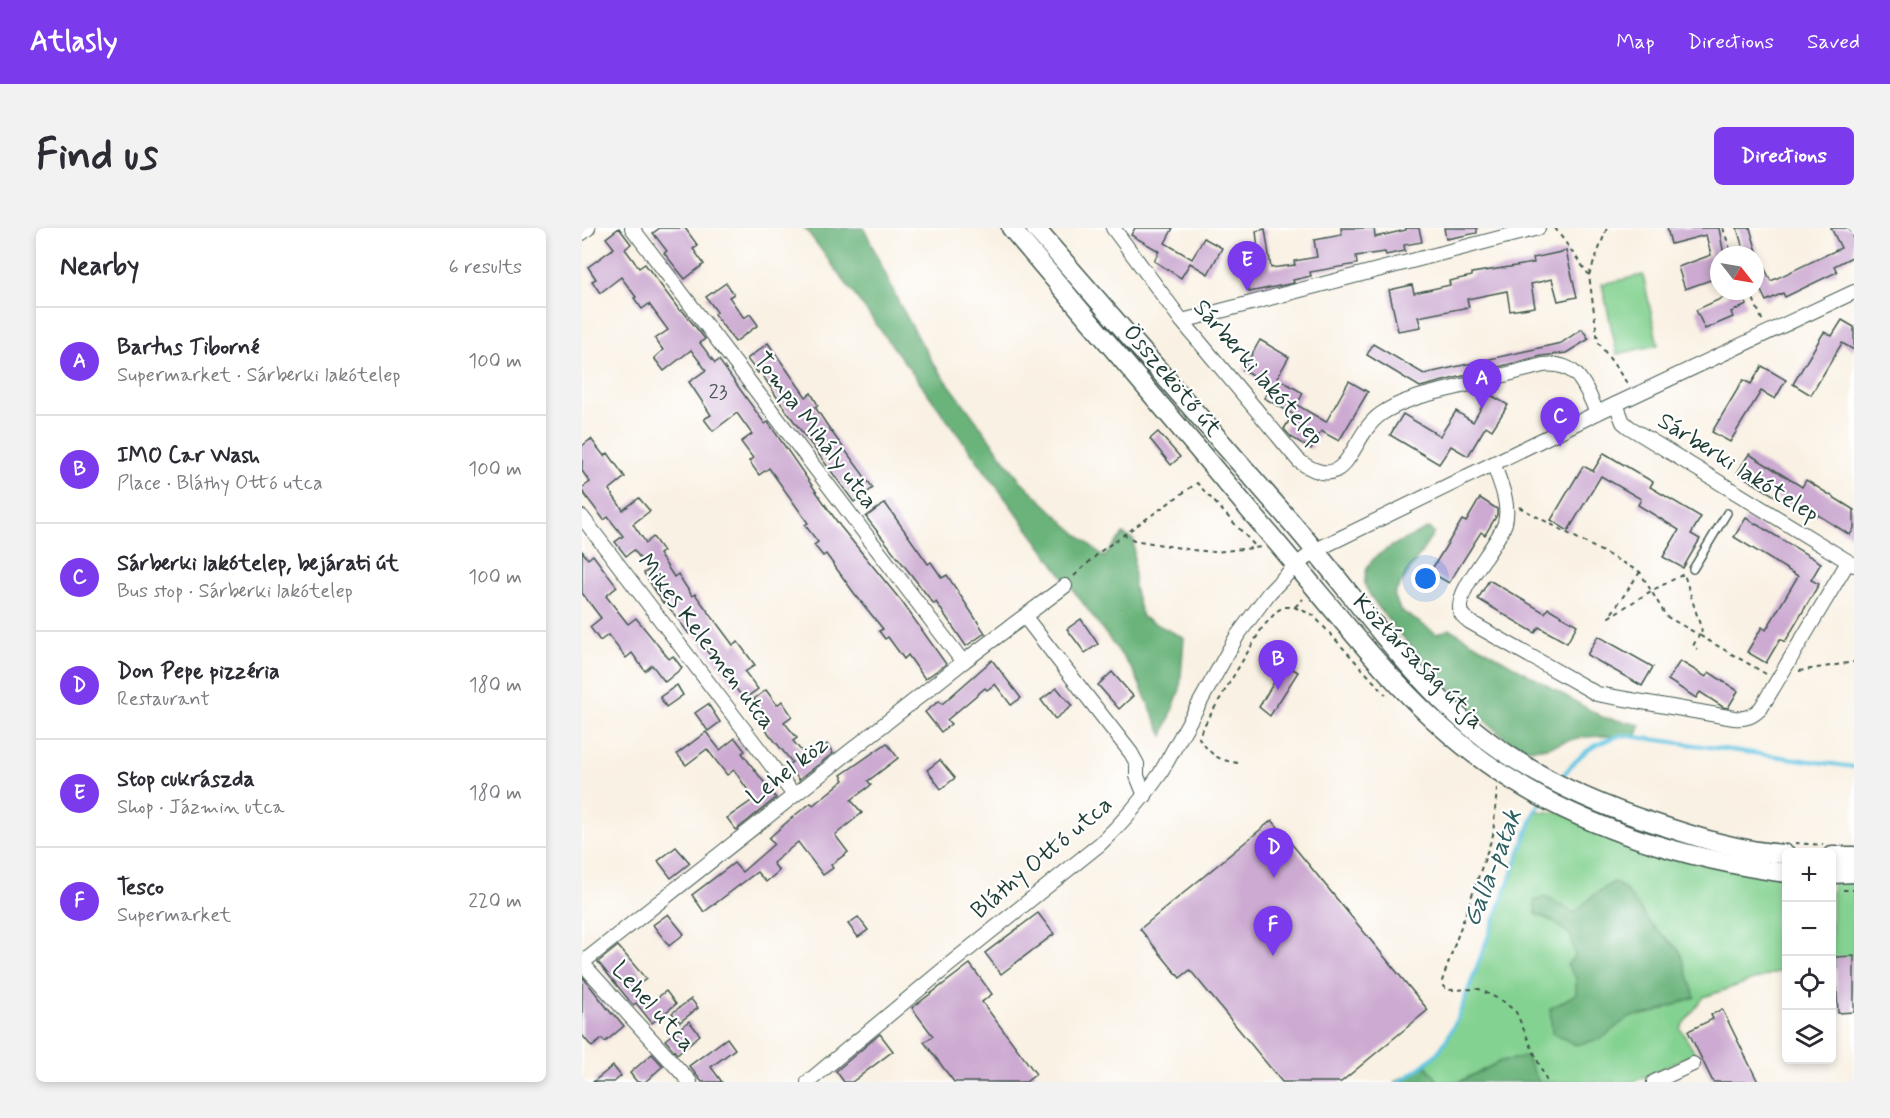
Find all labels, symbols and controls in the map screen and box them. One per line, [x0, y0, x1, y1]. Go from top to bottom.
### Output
text: Atlasly [30, 24, 118, 61]
text: Map [1616, 28, 1655, 56]
text: Directions [1688, 28, 1774, 56]
text: Saved [1807, 28, 1860, 56]
button: Directions [1714, 127, 1854, 185]
text: Find us [36, 129, 158, 184]
pin: E [1228, 242, 1266, 291]
north arrow [1710, 246, 1764, 300]
text: Nearby [60, 250, 139, 284]
text: 6 results [449, 254, 522, 281]
street label: Sárberki lakótelep [1186, 293, 1330, 453]
street label: Összekötő út [1116, 318, 1228, 444]
text: Bartus Tiborné [117, 334, 259, 362]
street label: Tompa Mihály utca [746, 346, 884, 516]
text: A [73, 348, 86, 375]
text: 100 m [468, 348, 522, 375]
pin: A [1462, 360, 1502, 409]
text: Supermarket · Sárberki lakótelep [117, 362, 401, 389]
house number: 23 [708, 378, 728, 406]
pin: C [1540, 398, 1580, 447]
street label: Sárberki lakótelep [1651, 406, 1825, 530]
text: IMO Car Wash [117, 442, 260, 470]
text: B [73, 456, 86, 483]
text: 100 m [468, 456, 522, 483]
text: Place · Bláthy Ottó utca [117, 470, 323, 497]
street label: Mikes Kelemen utca [630, 548, 782, 736]
text: Sárberki lakótelep, bejárati út [117, 550, 399, 578]
text: C [72, 564, 87, 591]
text: 100 m [468, 564, 522, 591]
your location [1411, 564, 1440, 593]
text: Bus stop · Sárberki lakótelep [117, 578, 353, 605]
street label: Köztársaság útja [1345, 588, 1491, 736]
pin: B [1258, 640, 1298, 690]
text: Don Pepe pizzéria [117, 658, 280, 686]
text: D [73, 672, 86, 699]
text: 180 m [469, 672, 522, 699]
text: Restaurant [117, 686, 210, 713]
street label: Lehel köz [741, 729, 835, 813]
text: Stop cukrászda [117, 766, 255, 794]
text: E [74, 780, 85, 807]
text: 180 m [469, 780, 522, 807]
street label: Bláthy Ottó utca [965, 790, 1119, 926]
text: Shop · Jázmin utca [117, 794, 285, 821]
water label: Galla-patak [1455, 804, 1531, 932]
pin: D [1254, 828, 1294, 878]
map controls [1782, 848, 1836, 1064]
button: + [1782, 848, 1836, 902]
text: Tesco [117, 874, 164, 902]
text: F [74, 888, 85, 915]
text: 220 m [468, 888, 522, 915]
text: Supermarket [117, 902, 231, 929]
button: − [1782, 902, 1836, 956]
pin: F [1254, 906, 1292, 956]
street label: Lehel utca [604, 955, 702, 1059]
button: locate [1782, 956, 1836, 1010]
button: layers [1782, 1010, 1836, 1064]

